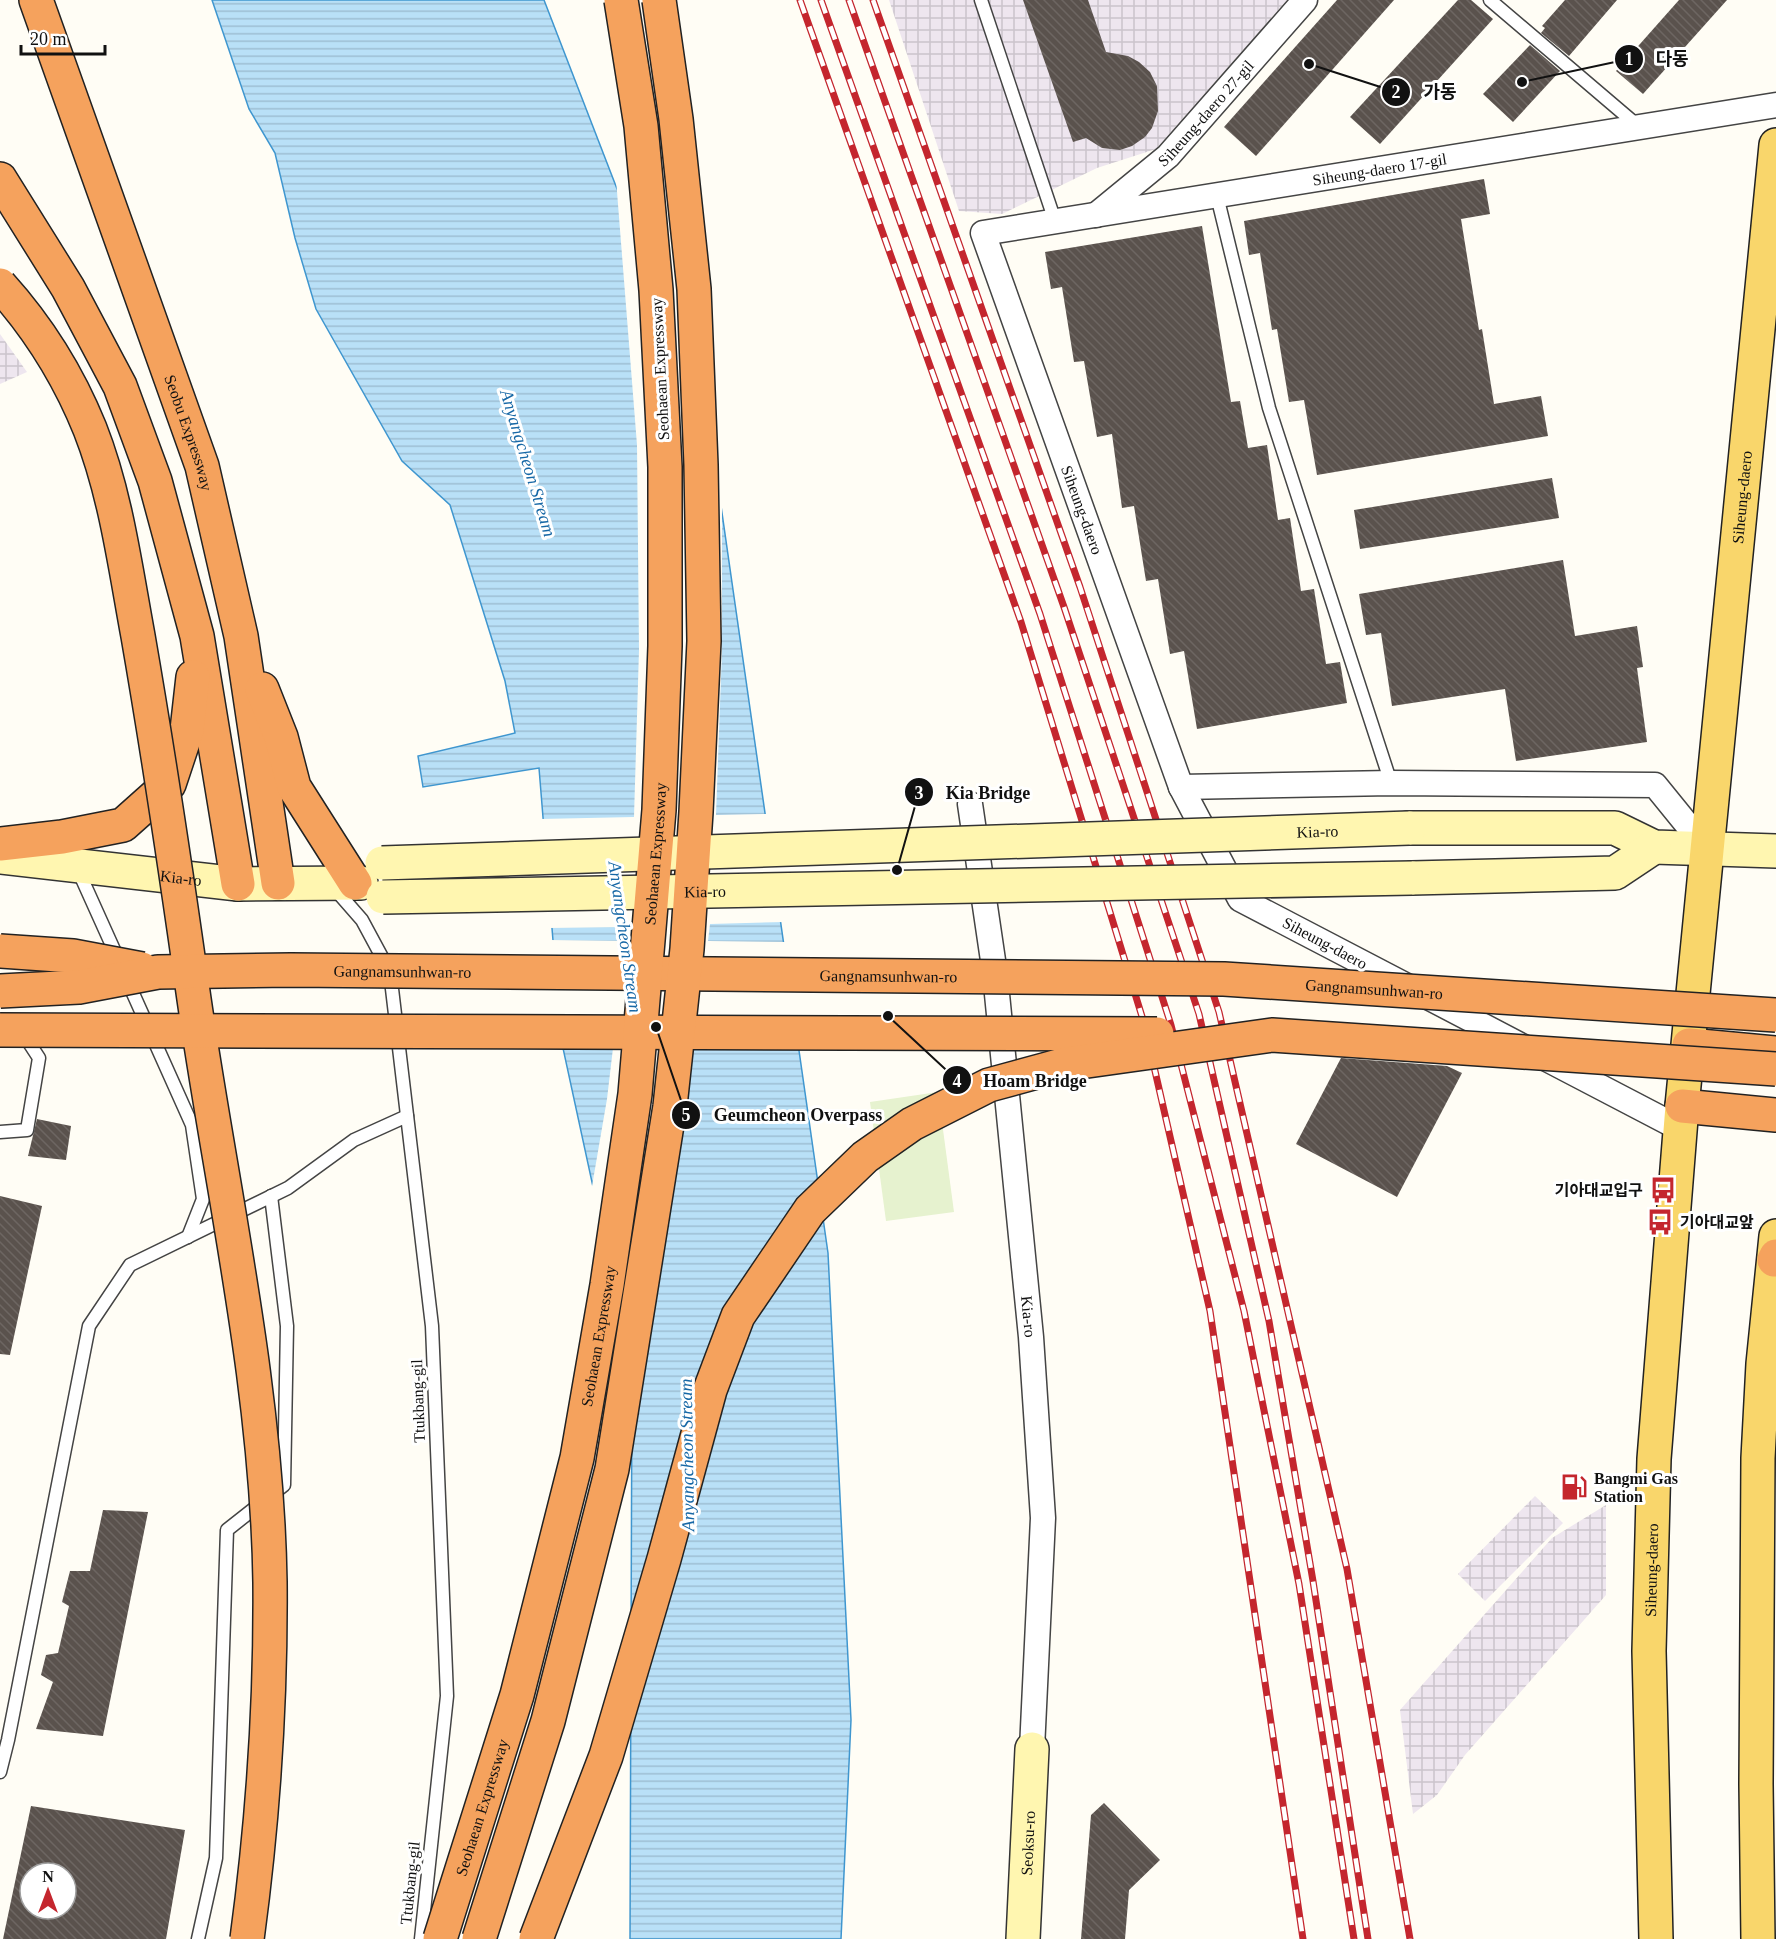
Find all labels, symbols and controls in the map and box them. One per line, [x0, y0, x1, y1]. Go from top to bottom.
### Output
scale bar [21, 18, 105, 56]
text: 20 m [30, 29, 67, 49]
callout: 다동 [1614, 41, 1701, 77]
text: 1 [1625, 49, 1634, 69]
text: 다동 [1655, 49, 1689, 69]
street label: Siheung-daero 27-gil [1154, 56, 1257, 169]
callout: 가동 [1381, 74, 1468, 110]
text: 2 [1392, 82, 1401, 102]
text: 가동 [1423, 82, 1457, 102]
street label: Siheung-daero 17-gil [1311, 150, 1448, 188]
street label: Seohaean Expressway [648, 297, 673, 441]
street label: Seobu Expressway [162, 372, 216, 492]
water label: Anyangcheon Stream [496, 386, 560, 539]
street label: Siheung-daero [1729, 450, 1755, 544]
street label: Siheung-daero [1057, 463, 1106, 557]
callout: Kia Bridge [904, 774, 1042, 810]
street label: Seohaean Expressway [641, 782, 669, 926]
text: 3 [915, 783, 924, 803]
text: Kia Bridge [946, 783, 1030, 803]
street label: Kia-ro [1296, 822, 1339, 840]
water label: Anyangcheon Stream [604, 859, 646, 1014]
street label: Kia-ro [159, 867, 203, 888]
street label: Kia-ro [684, 882, 726, 900]
street label: Siheung-daero [1279, 914, 1370, 973]
street label: Gangnamsunhwan-ro [333, 962, 471, 980]
street label: Gangnamsunhwan-ro [819, 967, 957, 985]
street label: Gangnamsunhwan-ro [1305, 976, 1443, 1002]
callout: Hoam Bridge [942, 1062, 1099, 1098]
text: 4 [953, 1071, 962, 1091]
text: Hoam Bridge [983, 1071, 1087, 1091]
callout: Geumcheon Overpass [671, 1097, 894, 1133]
text: 5 [682, 1105, 691, 1125]
text: Geumcheon Overpass [714, 1105, 882, 1125]
bus stop icon: 기아대교입구 [1648, 1175, 1678, 1205]
place label: 기아대교입구 [1555, 1182, 1643, 1199]
bus stop icon: 기아대교앞 [1645, 1207, 1675, 1237]
place label: 기아대교앞 [1680, 1214, 1754, 1231]
street label: Seohaean Expressway [578, 1265, 619, 1408]
street label: Kia-ro [1018, 1295, 1039, 1338]
street label: Ttukbang-gil [408, 1358, 429, 1443]
water label: Anyangcheon Stream [676, 1378, 698, 1533]
place label: Bangmi Gas Station [1594, 1470, 1678, 1505]
fuel station icon: Bangmi Gas Station [1559, 1472, 1589, 1502]
street label: Siheung-daero [1641, 1523, 1661, 1617]
street label: Seohaean Expressway [452, 1737, 512, 1878]
street label: Seoksu-ro [1018, 1810, 1038, 1876]
street label: Ttukbang-gil [397, 1840, 424, 1926]
north arrow [18, 1861, 78, 1921]
text: N [42, 1868, 54, 1885]

